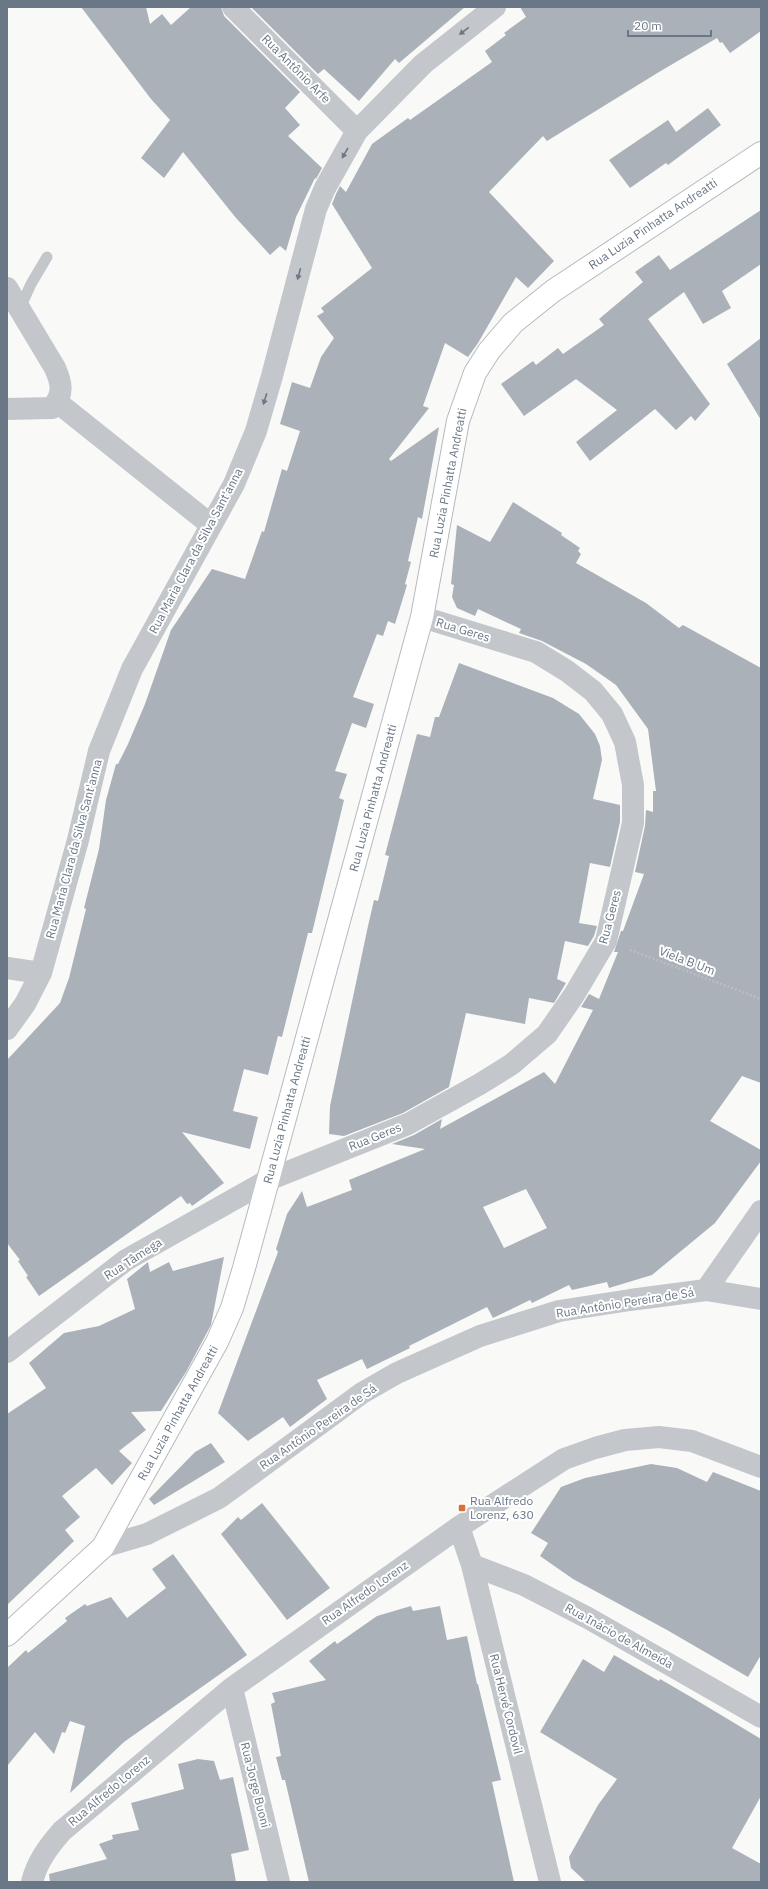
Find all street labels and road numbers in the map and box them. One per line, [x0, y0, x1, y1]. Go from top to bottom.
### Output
street label: Rua Antônio Arfe [259, 31, 334, 106]
street label: Rua Luzia Pinhatta Andreatti [585, 175, 720, 272]
street label: Rua Luzia Pinhatta Andreatti [426, 407, 469, 559]
street label: Rua Maria Clara da Silva Sant'anna [145, 465, 246, 636]
street label: Rua Geres [434, 614, 492, 645]
street label: Rua Luzia Pinhatta Andreatti [346, 722, 399, 873]
street label: Rua Maria Clara da Silva Sant'anna [42, 757, 105, 940]
street label: Rua Geres [595, 888, 624, 946]
street label: Viela B Um [657, 943, 717, 978]
street label: Rua Luzia Pinhatta Andreatti [260, 1034, 313, 1185]
street label: Rua Geres [346, 1119, 403, 1154]
street label: Rua Tâmega [101, 1234, 165, 1283]
street label: Rua Antônio Pereira de Sá [555, 1284, 696, 1321]
street label: Rua Luzia Pinhatta Andreatti [134, 1343, 221, 1483]
street label: Rua Antônio Pereira de Sá [256, 1380, 380, 1473]
street label: Rua Alfredo Lorenz [319, 1557, 411, 1628]
street label: Rua Inácio de Almeida [563, 1600, 676, 1672]
street label: Rua Hervé Cordovil [487, 1652, 526, 1756]
street label: Rua Jorge Buoni [238, 1741, 273, 1829]
street label: Rua Alfredo Lorenz [65, 1752, 153, 1829]

